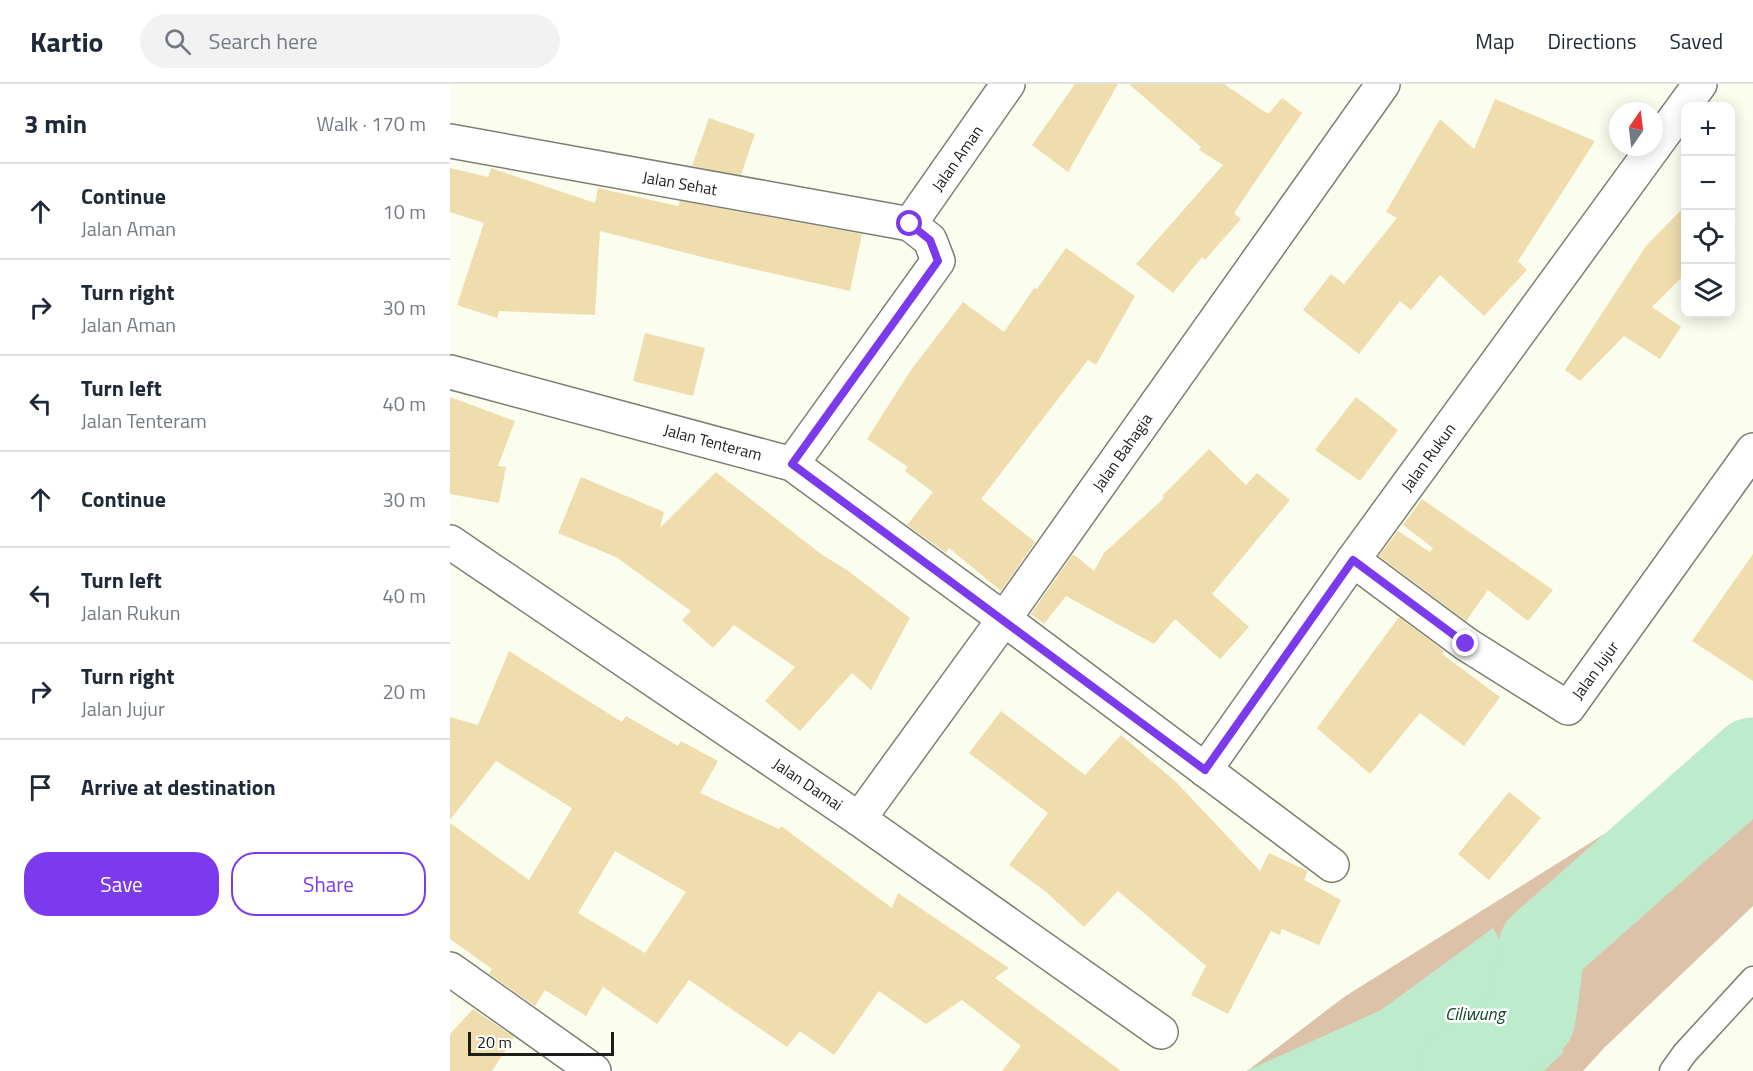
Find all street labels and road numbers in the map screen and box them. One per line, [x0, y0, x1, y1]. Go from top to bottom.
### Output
street label: Jalan Aman [925, 120, 989, 196]
street label: Jalan Sehat [641, 165, 720, 201]
street label: Jalan Bahagia [1086, 408, 1158, 496]
street label: Jalan Tenteram [661, 417, 765, 467]
street label: Jalan Rukun [1395, 418, 1461, 496]
street label: Jalan Jujur [1566, 635, 1625, 704]
street label: Jalan Damai [768, 752, 848, 816]

